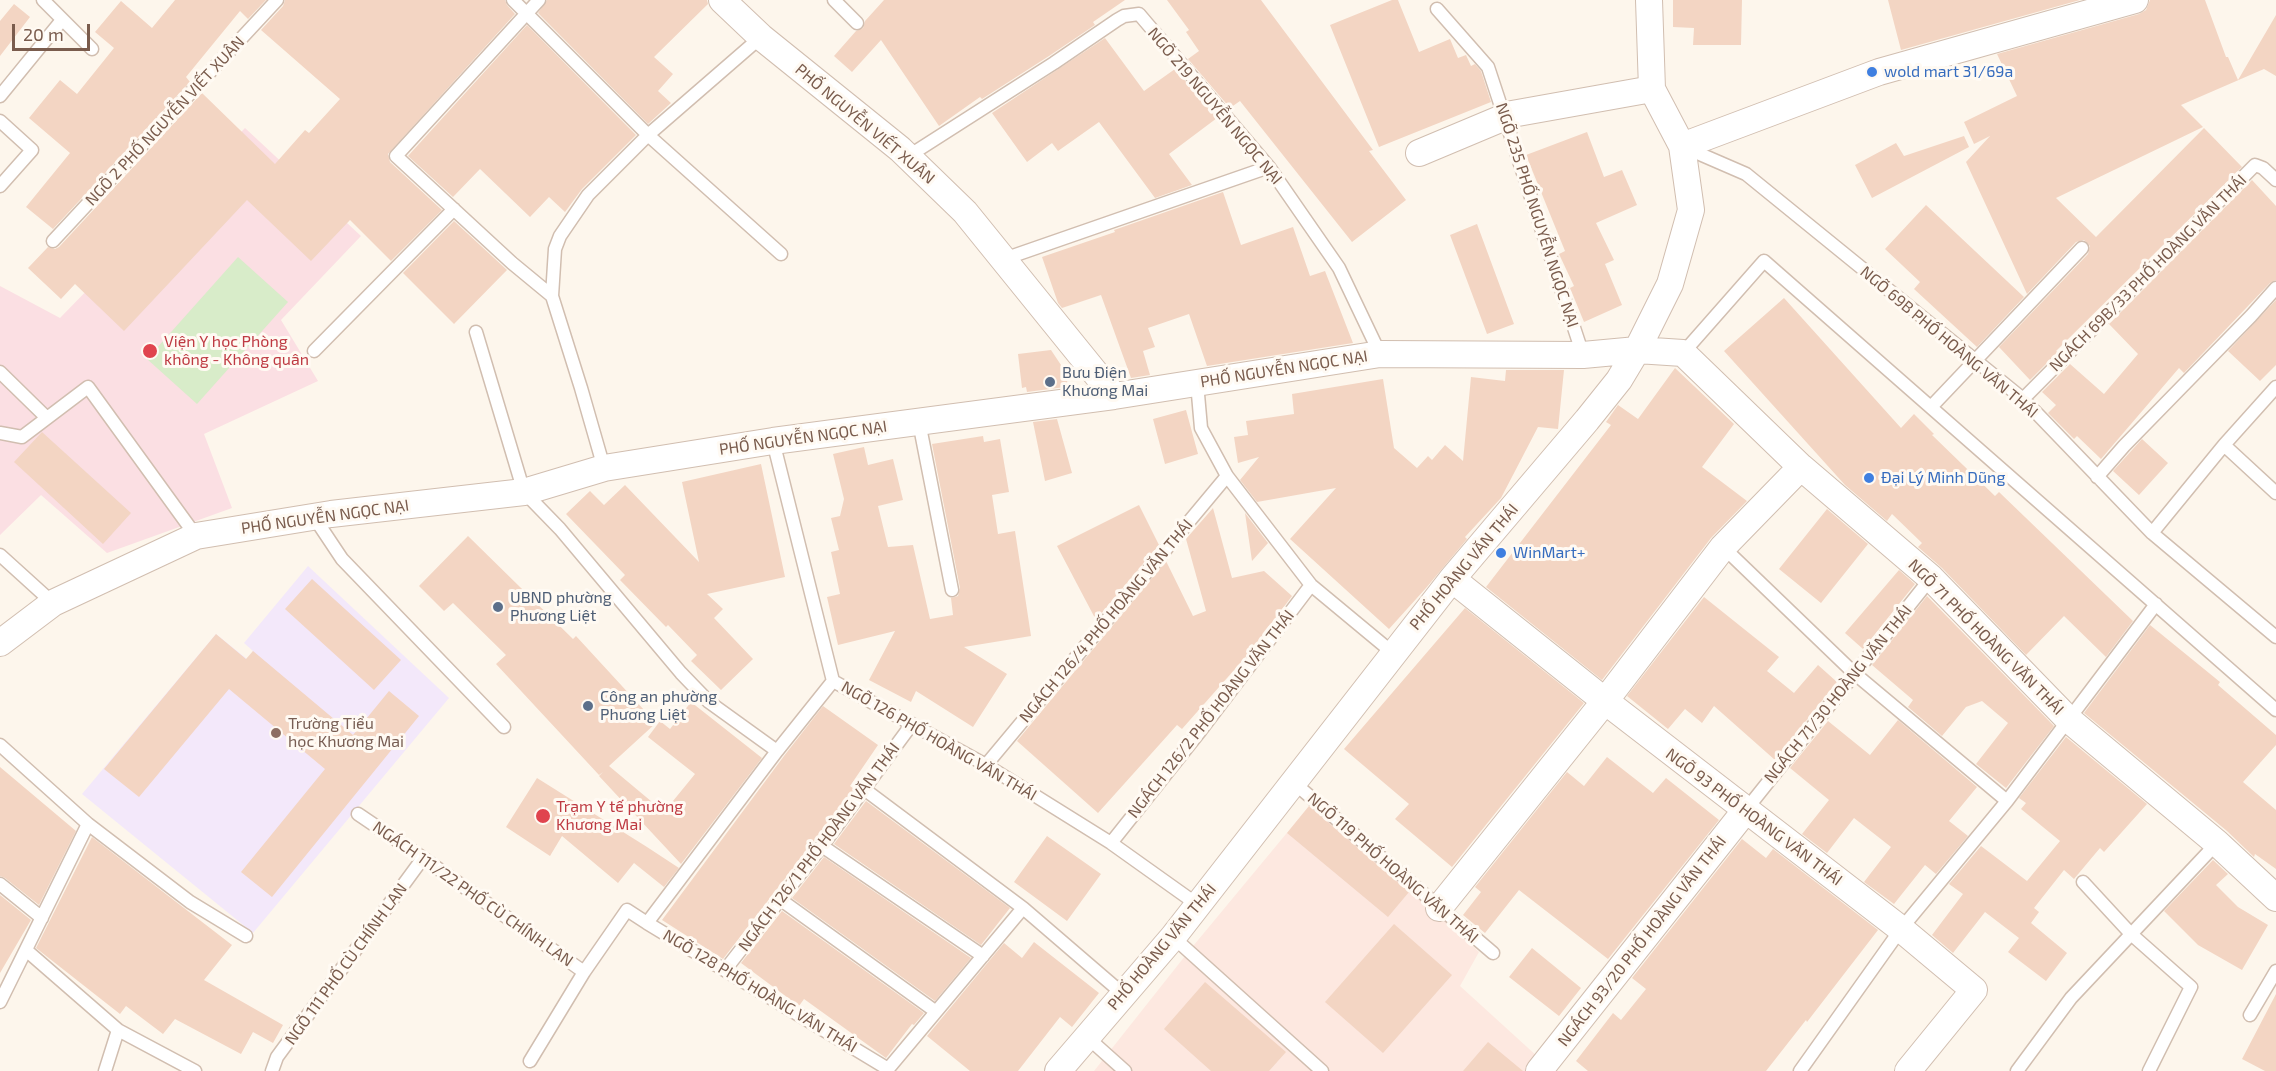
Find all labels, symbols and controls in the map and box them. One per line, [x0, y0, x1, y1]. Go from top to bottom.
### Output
scale bar [15, 12, 93, 50]
text: 20 m [23, 23, 64, 45]
street label: NGÕ 219 NGUYỄN NGỌC NẠI [1144, 24, 1286, 188]
street label: NGÕ 2 PHỐ NGUYỄN VIẾT XUÂN [81, 32, 249, 210]
street label: PHỐ NGUYỄN VIẾT XUÂN [791, 60, 939, 188]
place label: wold mart 31/69a [1884, 62, 2013, 82]
marker: wold mart 31/69a [1865, 65, 1879, 79]
street label: NGÕ 235 PHỐ NGUYỄN NGỌC NẠI [1492, 100, 1582, 330]
street label: NGÁCH 69B/33 PHỐ HOÀNG VĂN THÁI [2045, 170, 2251, 376]
street label: NGÕ 69B PHỐ HOÀNG VĂN THÁI [1856, 262, 2042, 422]
place label: Viện Y học Phòng không - Không quân [164, 332, 309, 370]
marker: Viện Y học Phòng không - Không quân [141, 342, 159, 360]
street label: PHỐ NGUYỄN NGỌC NẠI [1199, 346, 1369, 392]
place label: Bưu Điện Khương Mai [1062, 363, 1148, 401]
marker: Bưu Điện Khương Mai [1043, 375, 1057, 389]
street label: PHỐ NGUYỄN NGỌC NẠI [718, 417, 888, 459]
place label: Đại Lý Minh Dũng [1881, 468, 2005, 488]
marker: Đại Lý Minh Dũng [1862, 471, 1876, 485]
street label: PHỐ NGUYỄN NGỌC NẠI [240, 496, 410, 538]
street label: PHỐ HOÀNG VĂN THÁI [1406, 500, 1522, 634]
street label: NGÁCH 126/4 PHỐ HOÀNG VĂN THÁI [1015, 515, 1197, 727]
place label: WinMart+ [1513, 543, 1586, 563]
marker: WinMart+ [1494, 546, 1508, 560]
street label: NGÕ 71 PHỐ HOÀNG VĂN THÁI [1904, 555, 2068, 719]
place label: UBND phường Phương Liệt [510, 588, 612, 626]
marker: UBND phường Phương Liệt [491, 600, 505, 614]
street label: NGÁCH 71/30 HOÀNG VĂN THÁI [1760, 601, 1916, 787]
street label: NGÁCH 126/2 PHỐ HOÀNG VĂN THÁI [1124, 606, 1298, 822]
street label: NGÕ 126 PHỐ HOÀNG VĂN THÁI [838, 677, 1040, 805]
place label: Công an phường Phương Liệt [600, 687, 717, 725]
marker: Công an phường Phương Liệt [581, 699, 595, 713]
place label: Trường Tiểu học Khương Mai [288, 714, 404, 752]
marker: Trường Tiểu học Khương Mai [269, 726, 283, 740]
street label: NGÁCH 126/1 PHỐ HOÀNG VĂN THÁI [734, 739, 904, 955]
street label: NGÕ 93 PHỐ HOÀNG VĂN THÁI [1662, 744, 1846, 890]
street label: NGÕ 119 PHỐ HOÀNG VĂN THÁI [1304, 789, 1482, 947]
place label: Trạm Y tế phường Khương Mai [556, 797, 683, 835]
marker: Trạm Y tế phường Khương Mai [534, 807, 552, 825]
street label: NGÁCH 111/22 PHỐ CÙ CHÍNH LAN [369, 817, 577, 971]
street label: NGÁCH 93/20 PHỐ HOÀNG VĂN THÁI [1554, 832, 1730, 1050]
street label: NGÕ 111 PHỐ CÙ CHÍNH LAN [281, 879, 411, 1049]
street label: PHỐ HOÀNG VĂN THÁI [1104, 880, 1220, 1014]
street label: NGÕ 128 PHỐ HOÀNG VĂN THÁI [660, 925, 860, 1057]

